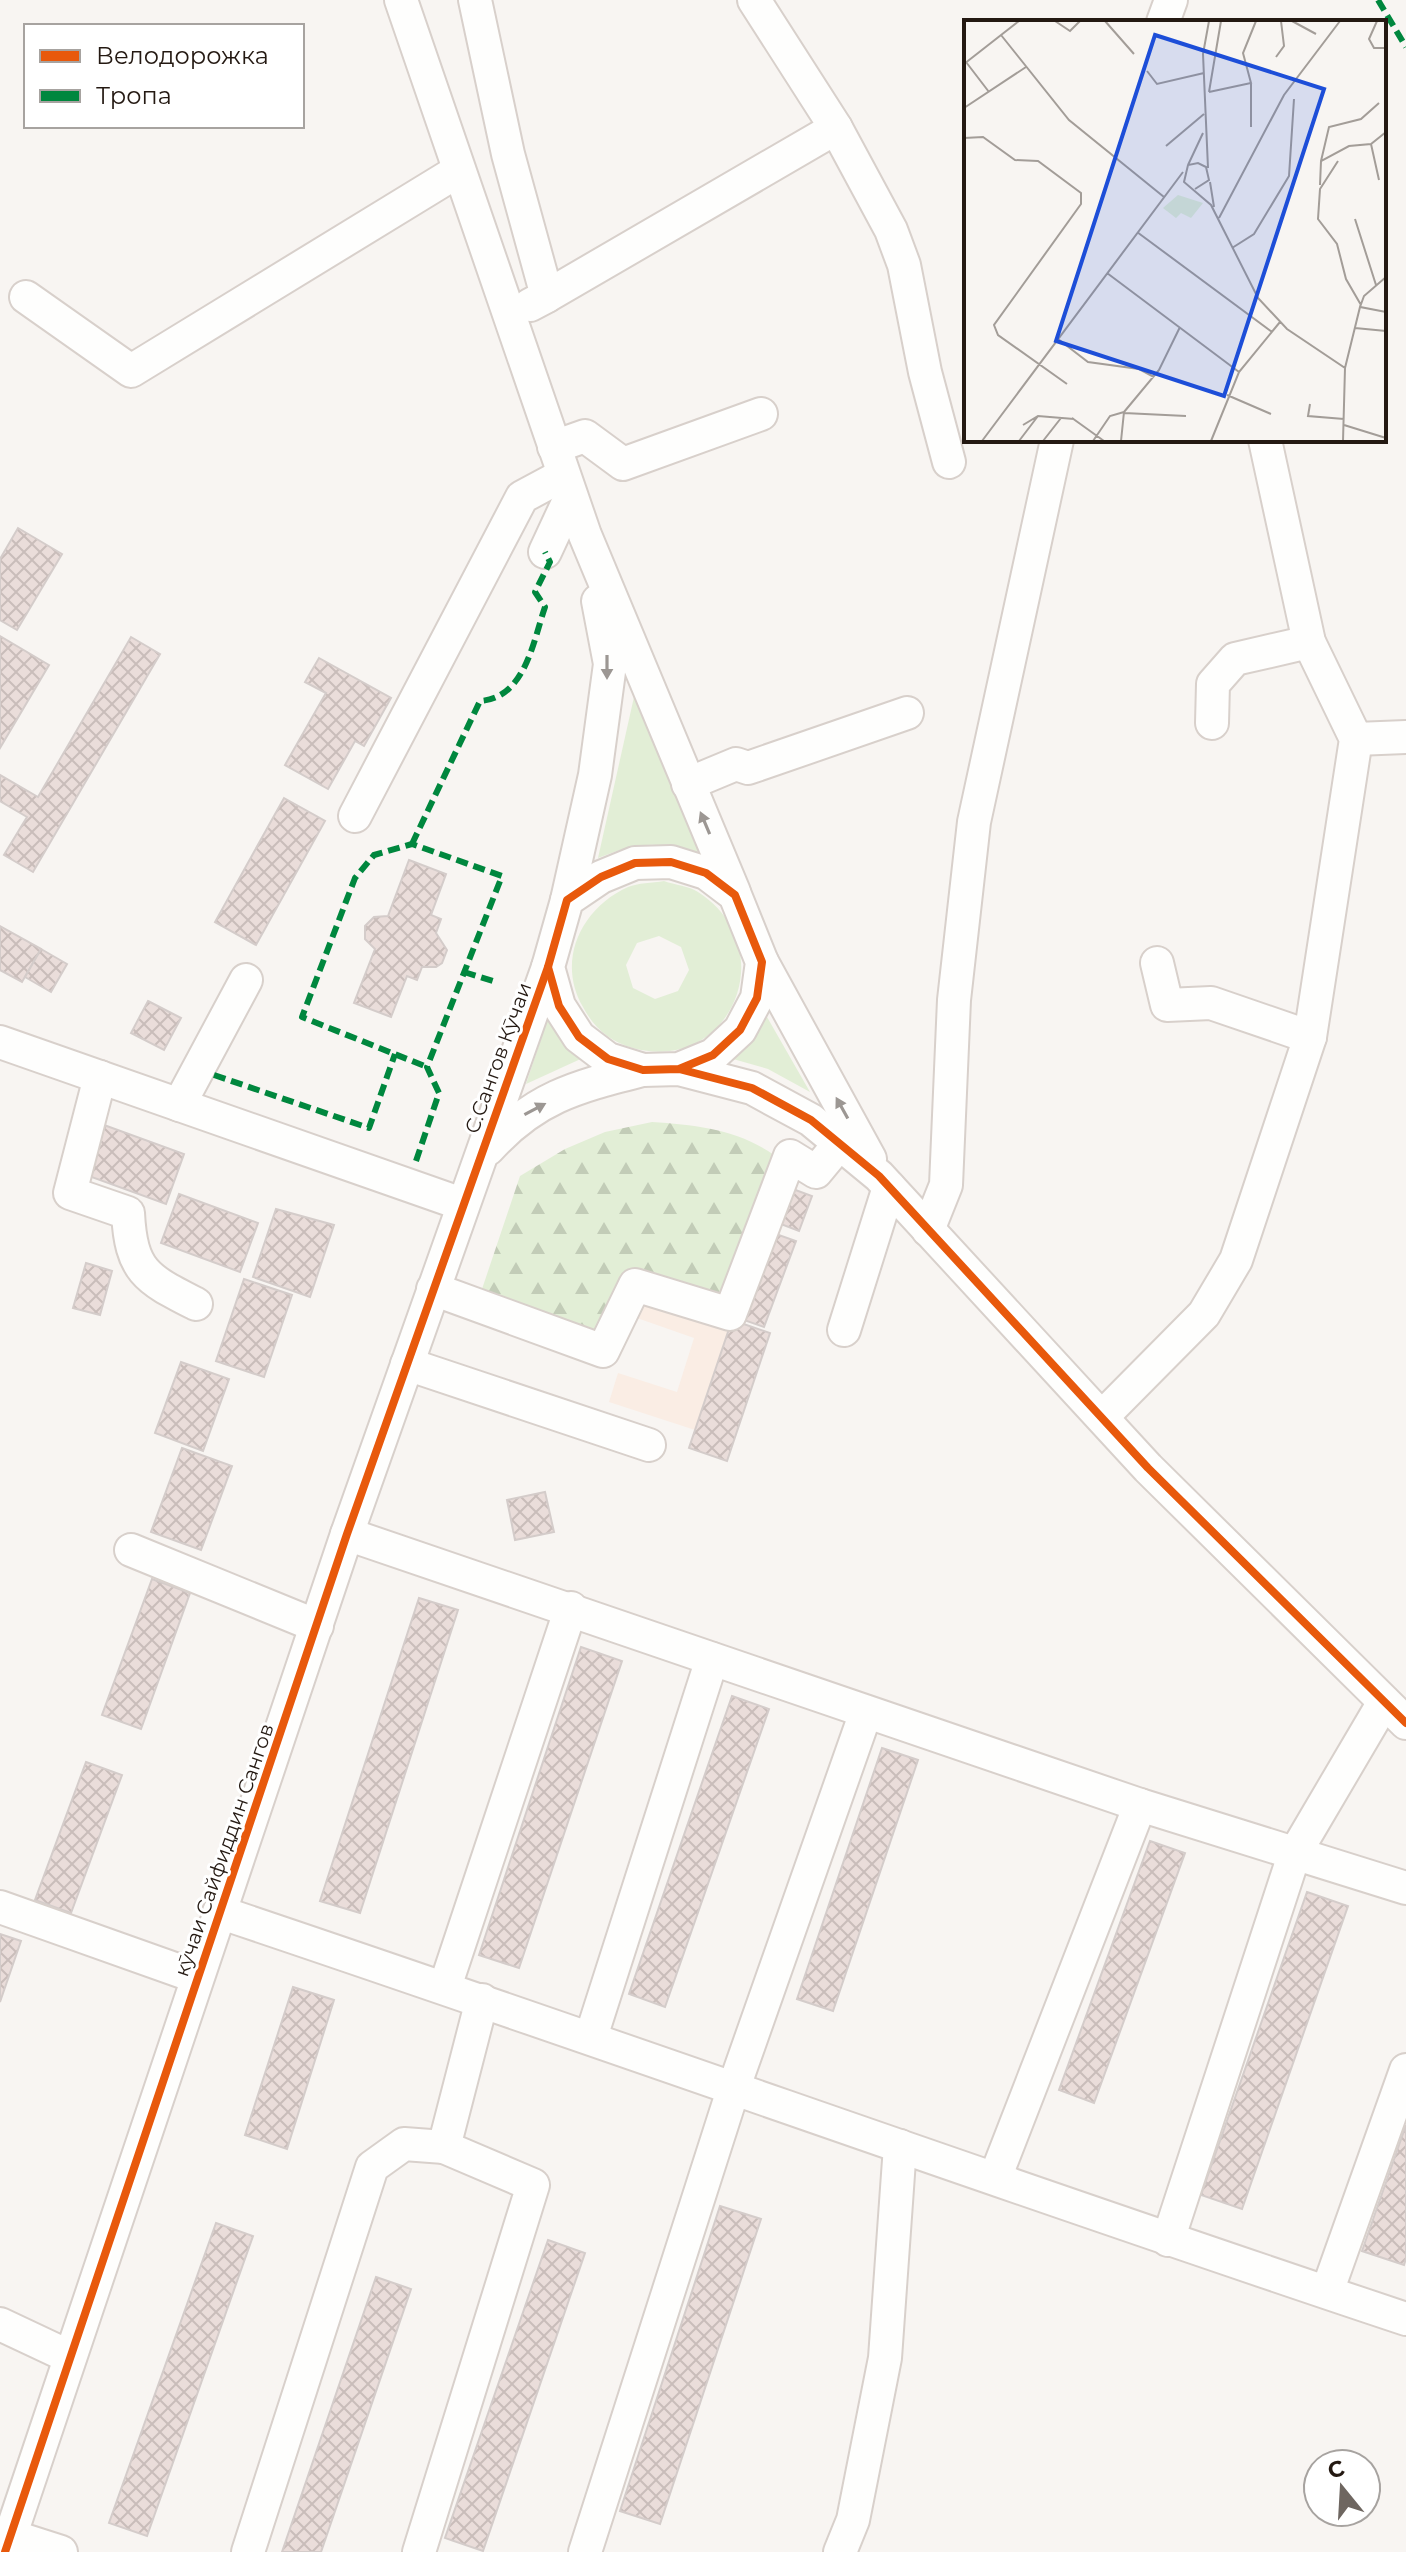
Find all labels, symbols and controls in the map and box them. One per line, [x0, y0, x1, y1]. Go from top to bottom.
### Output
inset map [964, 20, 1386, 442]
legend [24, 24, 304, 128]
text: Велодорожка [96, 41, 269, 70]
text: Тропа [96, 81, 172, 110]
one-way arrow [601, 655, 614, 680]
one-way arrow [698, 811, 711, 835]
street label: С.Сангов Кӯчаи [460, 979, 536, 1137]
one-way arrow [835, 1097, 849, 1119]
one-way arrow [523, 1102, 546, 1115]
street label: кӯчаи Сайфиддин Сангов [169, 1720, 279, 1980]
north arrow [1302, 2448, 1382, 2528]
text: С [1324, 2454, 1348, 2485]

